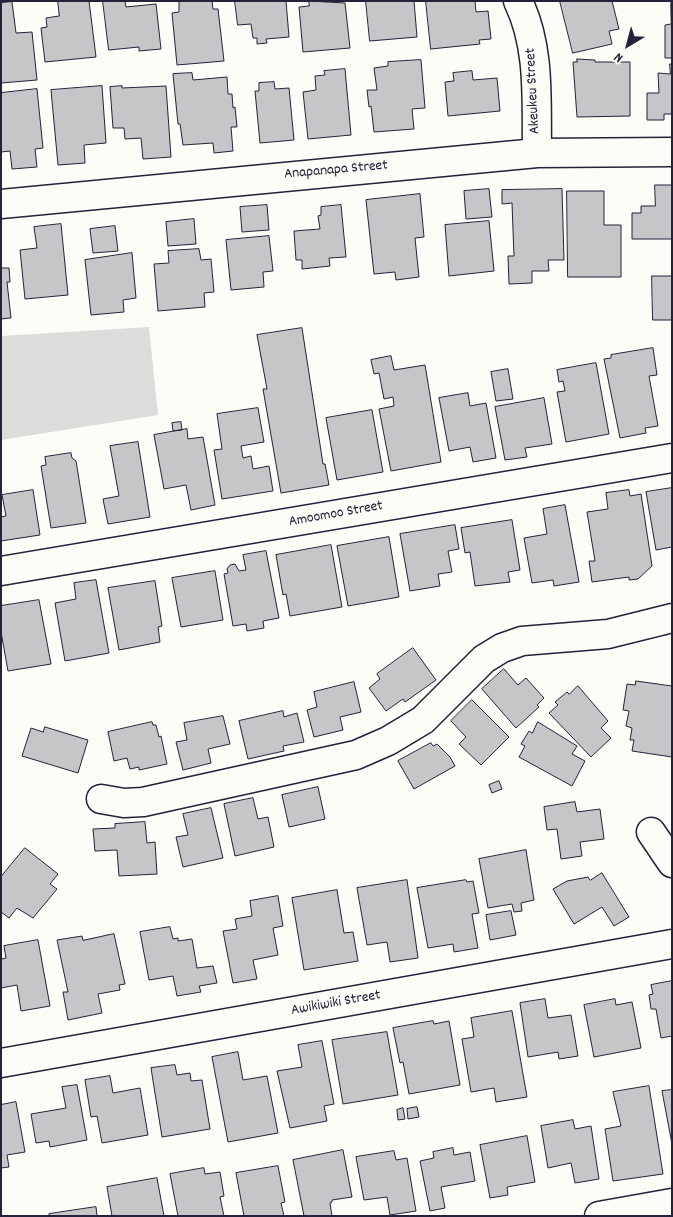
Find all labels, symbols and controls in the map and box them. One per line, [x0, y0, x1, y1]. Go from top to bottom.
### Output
north arrow [603, 20, 653, 70]
street label: Akeukeu Street [523, 47, 545, 135]
text: N [610, 47, 628, 67]
street label: Anapanapa Street [283, 158, 389, 184]
street label: Amoomoo Street [287, 498, 385, 532]
street label: Awikiwiki Street [290, 987, 382, 1021]

